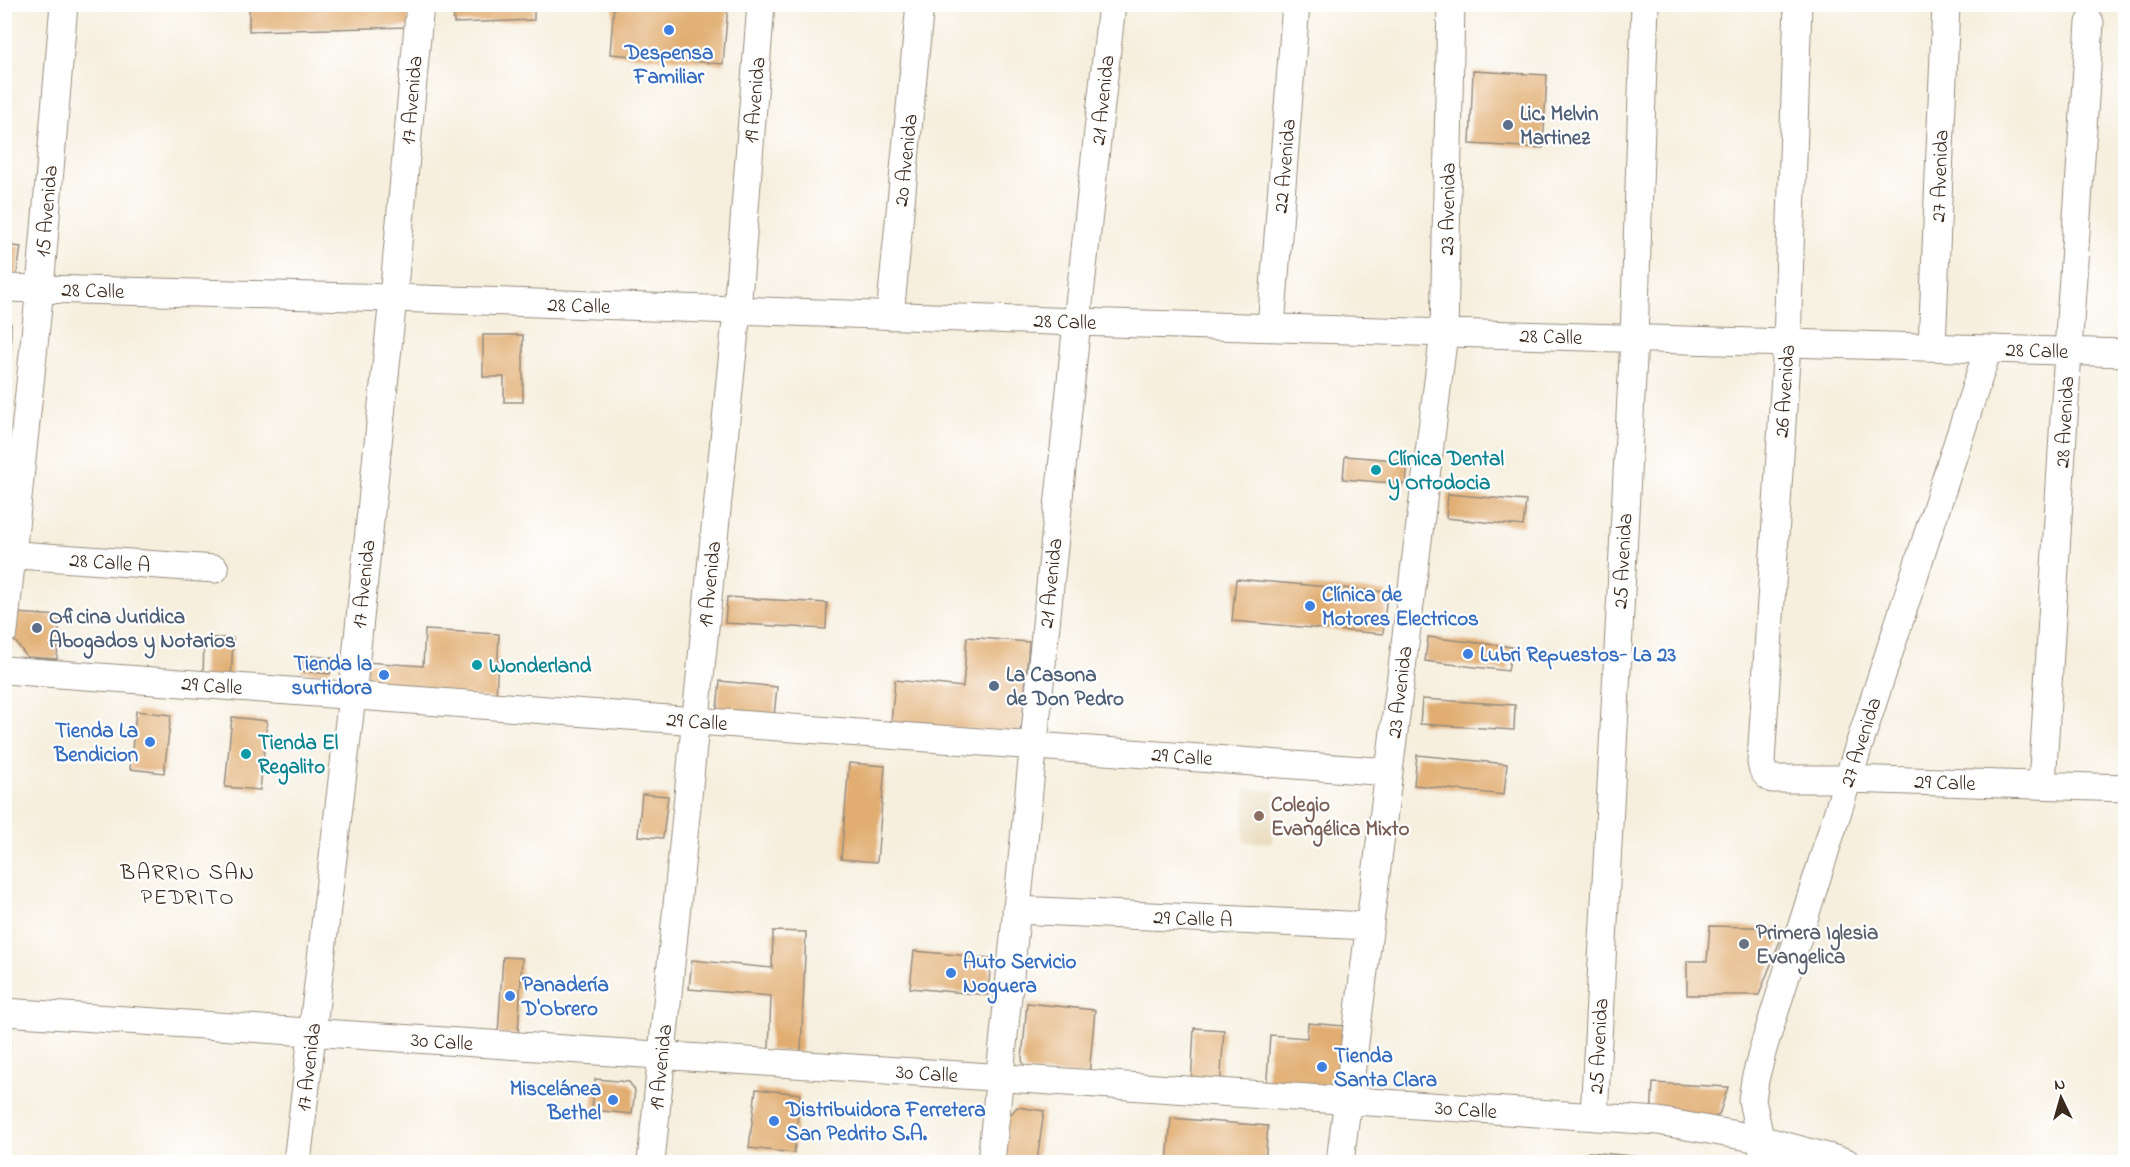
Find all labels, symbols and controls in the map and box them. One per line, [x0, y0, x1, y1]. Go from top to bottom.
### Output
marker: Despensa Familiar [662, 23, 676, 37]
place label: Despensa Familiar [624, 39, 713, 93]
street label: 21 Avenida [1084, 54, 1124, 147]
street label: 17 Avenida [394, 55, 432, 146]
street label: 19 Avenida [737, 56, 775, 145]
place label: Lic. Melvin Martinez [1520, 100, 1598, 154]
street label: 20 Avenida [887, 112, 927, 208]
street label: 22 Avenida [1267, 118, 1305, 215]
marker: Lic. Melvin Martinez [1501, 118, 1515, 132]
street label: 27 Avenida [1924, 129, 1958, 223]
street label: 23 Avenida [1433, 162, 1465, 256]
street label: 15 Avenida [29, 164, 67, 258]
street label: 28 Calle [61, 276, 125, 308]
street label: 28 Calle [547, 291, 611, 323]
street label: 28 Calle [1033, 307, 1097, 339]
street label: 28 Calle [1519, 322, 1583, 354]
street label: 28 Calle [2005, 336, 2069, 368]
street label: 26 Avenida [1768, 344, 1804, 439]
street label: 28 Avenida [2049, 375, 2083, 469]
place label: Clínica Dental y Ortodocia [1388, 445, 1504, 501]
marker: Clínica Dental y Ortodocia [1369, 463, 1383, 477]
street label: 25 Avenida [1607, 512, 1641, 610]
street label: 21 Avenida [1032, 537, 1072, 630]
street label: 17 Avenida [345, 538, 385, 630]
street label: 19 Avenida [692, 540, 730, 629]
street label: 28 Calle A [68, 546, 151, 582]
place label: Clínica de Motores Electricos [1322, 581, 1479, 635]
marker: Clínica de Motores Electricos [1303, 599, 1317, 613]
place label: Oficina Juridica Abogados y Notarios [49, 603, 236, 659]
marker: Oficina Juridica Abogados y Notarios [30, 621, 44, 635]
place label: Lubri Repuestos- La 23 [1480, 641, 1676, 671]
street label: 23 Avenida [1380, 644, 1422, 740]
marker: Lubri Repuestos- La 23 [1461, 647, 1475, 661]
place label: Tienda la surtidora [291, 650, 372, 704]
place label: Wonderland [489, 652, 591, 682]
marker: Wonderland [470, 658, 484, 672]
place label: La Casona de Don Pedro [1006, 661, 1124, 715]
marker: Tienda la surtidora [377, 668, 391, 682]
street label: 29 Calle [180, 670, 244, 704]
marker: La Casona de Don Pedro [987, 679, 1001, 693]
street label: 27 Avenida [1833, 694, 1890, 791]
street label: 29 Calle [665, 706, 729, 740]
place label: Tienda La Bendicion [53, 717, 138, 771]
place label: Tienda El Regalito [258, 729, 339, 785]
marker: Tienda La Bendicion [143, 735, 157, 749]
street label: 29 Calle [1150, 741, 1214, 775]
marker: Tienda El Regalito [239, 747, 253, 761]
street label: 29 Calle [1914, 768, 1977, 800]
place label: Colegio Evangélica Mixto [1271, 791, 1410, 847]
marker: Colegio Evangélica Mixto [1252, 809, 1266, 823]
district label: BARRIO SAN PEDRITO [119, 858, 256, 915]
street label: 29 Calle A [1153, 904, 1233, 936]
place label: Primera Iglesia Evangelica [1756, 919, 1878, 975]
marker: Primera Iglesia Evangelica [1737, 937, 1751, 951]
place label: Auto Servicio Noguera [963, 948, 1077, 1004]
marker: Auto Servicio Noguera [944, 966, 958, 980]
place label: Panadería D'Obrero [521, 971, 609, 1025]
marker: Panadería D'Obrero [503, 989, 517, 1003]
street label: 25 Avenida [1583, 997, 1617, 1095]
street label: 17 Avenida [290, 1021, 330, 1113]
street label: 19 Avenida [643, 1023, 681, 1112]
street label: 30 Calle [410, 1026, 475, 1060]
place label: Tienda Santa Clara [1334, 1042, 1437, 1096]
street label: 30 Calle [895, 1058, 960, 1092]
marker: Tienda Santa Clara [1315, 1060, 1329, 1074]
north arrow [2031, 1068, 2091, 1128]
text: N [2053, 1073, 2066, 1097]
place label: Miscelánea Bethel [510, 1075, 601, 1129]
marker: Miscelánea Bethel [606, 1093, 620, 1107]
street label: 30 Calle [1434, 1094, 1499, 1128]
place label: Distribuidora Ferretera San Pedrito S.A. [785, 1096, 986, 1150]
marker: Distribuidora Ferretera San Pedrito S.A. [767, 1114, 781, 1128]

